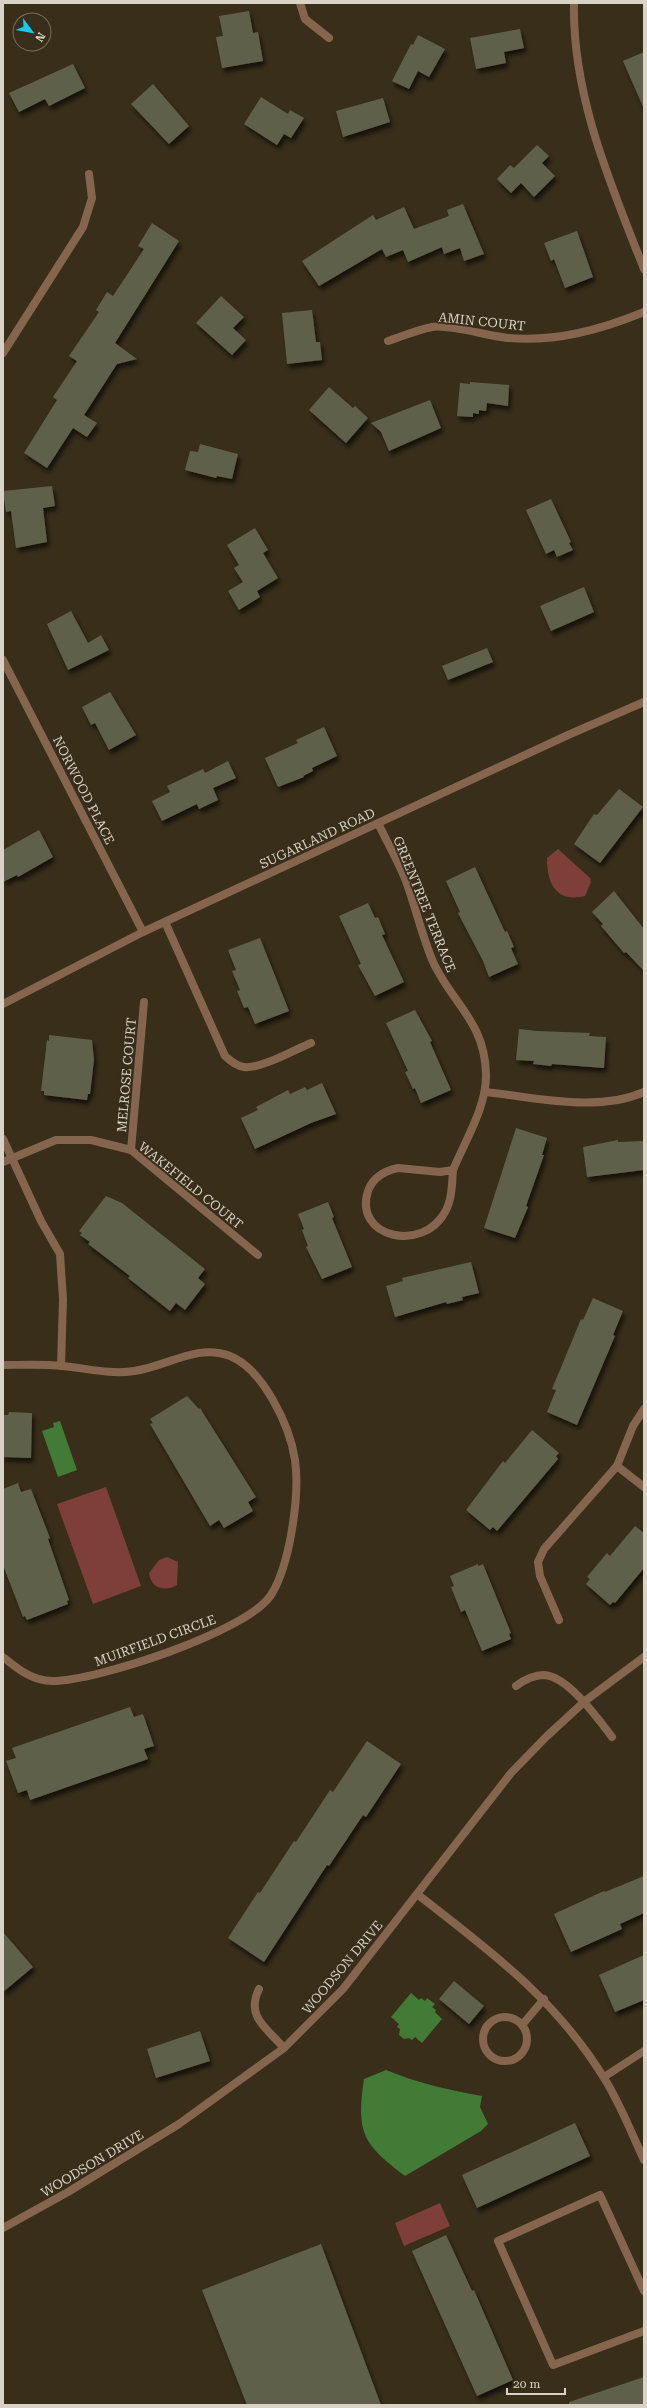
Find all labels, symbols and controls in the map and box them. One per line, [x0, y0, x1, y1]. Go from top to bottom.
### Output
north arrow [12, 12, 52, 52]
text: N [32, 30, 48, 45]
street label: AMIN COURT [438, 309, 527, 334]
street label: NORWOOD PLACE [50, 734, 117, 847]
street label: SUGARLAND ROAD [257, 805, 377, 872]
street label: GREENTREE TERRACE [390, 834, 459, 974]
street label: MELROSE COURT [114, 1017, 139, 1133]
street label: WAKEFIELD COURT [136, 1139, 246, 1232]
street label: MUIRFIELD CIRCLE [92, 1612, 218, 1669]
street label: WOODSON DRIVE [299, 1918, 386, 2017]
street label: WOODSON DRIVE [38, 2127, 146, 2200]
scale bar [507, 2370, 565, 2396]
text: 20 m [513, 2377, 540, 2391]

